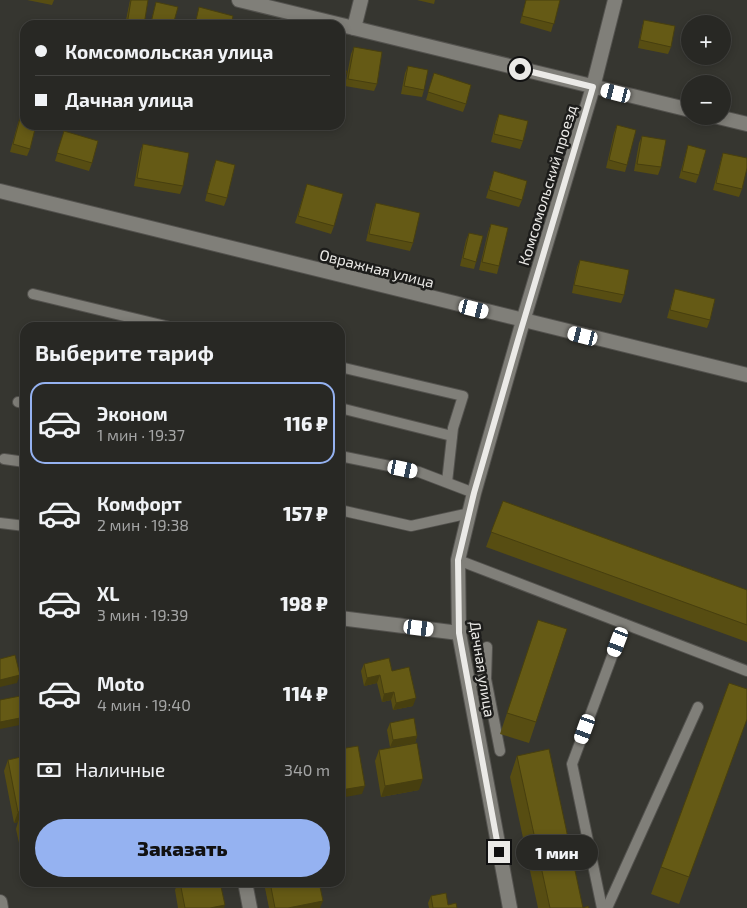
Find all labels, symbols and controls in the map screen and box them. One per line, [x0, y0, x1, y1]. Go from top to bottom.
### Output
map controls [681, 15, 731, 125]
button: + [681, 15, 731, 65]
text: Комсомольская улица [65, 40, 273, 63]
route start [509, 58, 531, 80]
button: − [681, 75, 731, 125]
car [599, 82, 632, 104]
text: Дачная улица [65, 88, 194, 111]
street label: Комсомольский проезд [514, 102, 580, 267]
street label: Овражная улица [318, 245, 436, 292]
car [457, 298, 490, 320]
car [566, 325, 599, 347]
text: Выберите тариф [35, 339, 214, 365]
icon: car [37, 401, 82, 446]
text: Эконом [97, 402, 168, 425]
text: 116 ₽ [284, 412, 328, 435]
text: 1 мин · 19:37 [97, 425, 185, 444]
car [386, 459, 419, 479]
icon: car [37, 491, 82, 536]
text: Комфорт [97, 492, 182, 515]
text: 157 ₽ [283, 502, 328, 525]
text: 2 мин · 19:38 [97, 515, 189, 534]
icon: car [37, 581, 82, 626]
text: XL [97, 582, 119, 605]
text: 198 ₽ [280, 592, 328, 615]
text: 3 мин · 19:39 [97, 605, 188, 624]
car [403, 619, 434, 637]
street label: Дачная улица [466, 620, 499, 718]
car [605, 625, 630, 659]
icon: car [37, 671, 82, 716]
text: Moto [97, 672, 145, 695]
text: 114 ₽ [283, 682, 328, 705]
text: 4 мин · 19:40 [97, 695, 191, 714]
car [572, 712, 597, 746]
icon: cash [35, 756, 63, 784]
text: Наличные [75, 758, 165, 781]
text: 340 m [284, 760, 330, 779]
button: Заказать [35, 819, 330, 877]
callout: 1 мин [516, 834, 599, 870]
route end [488, 841, 510, 863]
text: 1 мин [535, 843, 579, 862]

